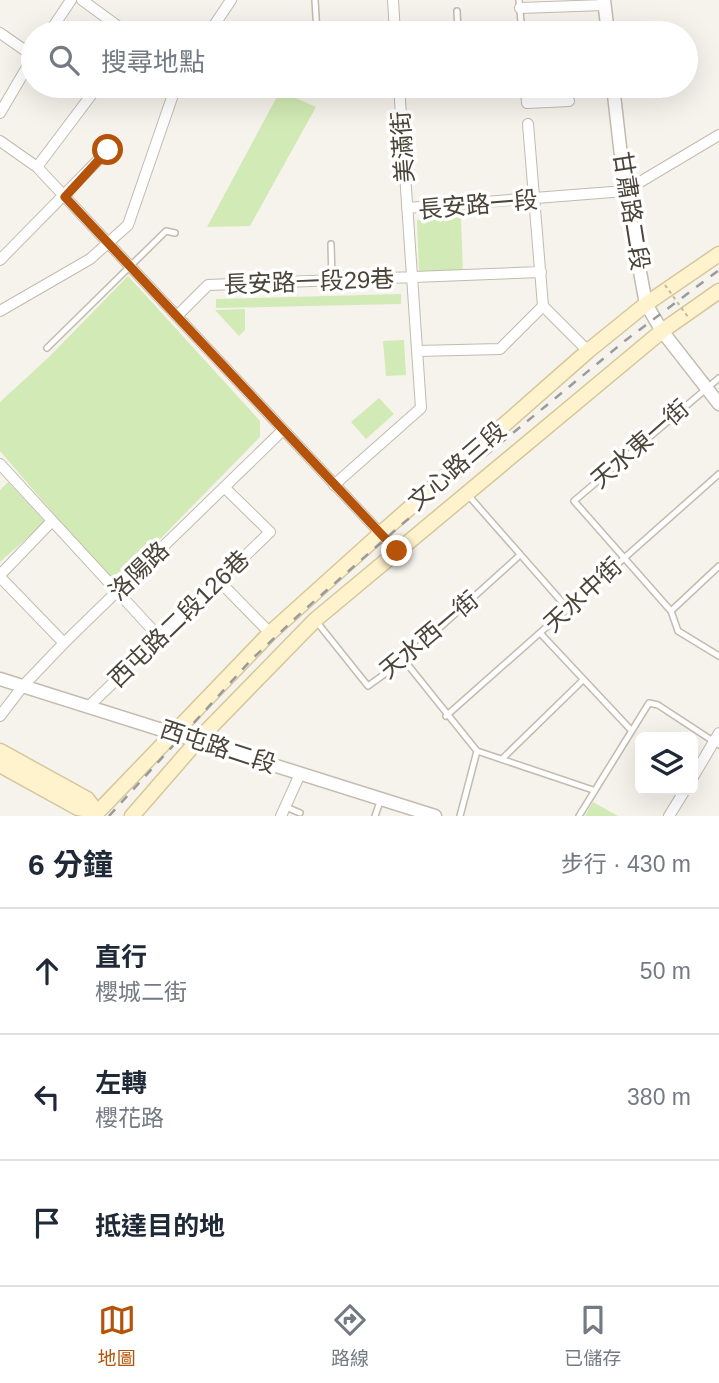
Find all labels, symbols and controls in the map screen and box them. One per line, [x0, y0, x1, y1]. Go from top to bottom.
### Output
search box [21, 21, 698, 98]
icon: search [45, 41, 83, 79]
text: 搜尋地點 [101, 47, 205, 77]
street label: 美滿街 [387, 110, 418, 184]
route start [92, 134, 123, 165]
street label: 甘肅路二段 [609, 150, 654, 272]
street label: 長安路一段 [417, 186, 539, 223]
street label: 長安路一段29巷 [223, 265, 395, 298]
street label: 天水東一街 [586, 394, 694, 493]
street label: 文心路三段 [403, 416, 511, 515]
route end [381, 535, 412, 566]
street label: 洛陽路 [103, 536, 174, 605]
street label: 西屯路二段126巷 [103, 545, 254, 692]
street label: 天水中街 [538, 552, 627, 637]
street label: 天水西一街 [374, 586, 483, 684]
street label: 西屯路二段 [157, 715, 279, 778]
map controls [635, 732, 698, 795]
button: layers [635, 732, 698, 795]
text: 6 分鐘 [28, 848, 113, 881]
text: 步行 · 430 m [561, 851, 691, 877]
text: 直行 [95, 942, 147, 972]
icon: ahead [28, 952, 66, 990]
text: 50 m [640, 958, 691, 984]
text: 櫻城二街 [95, 979, 187, 1005]
text: 左轉 [95, 1068, 147, 1098]
icon: left [28, 1078, 66, 1116]
text: 380 m [627, 1084, 691, 1110]
text: 櫻花路 [95, 1105, 164, 1131]
icon: arrive [28, 1204, 66, 1242]
text: 抵達目的地 [95, 1211, 225, 1241]
tab: 地圖 [98, 1301, 136, 1370]
tab: 路線 [331, 1301, 369, 1370]
tab: 已儲存 [564, 1301, 621, 1370]

